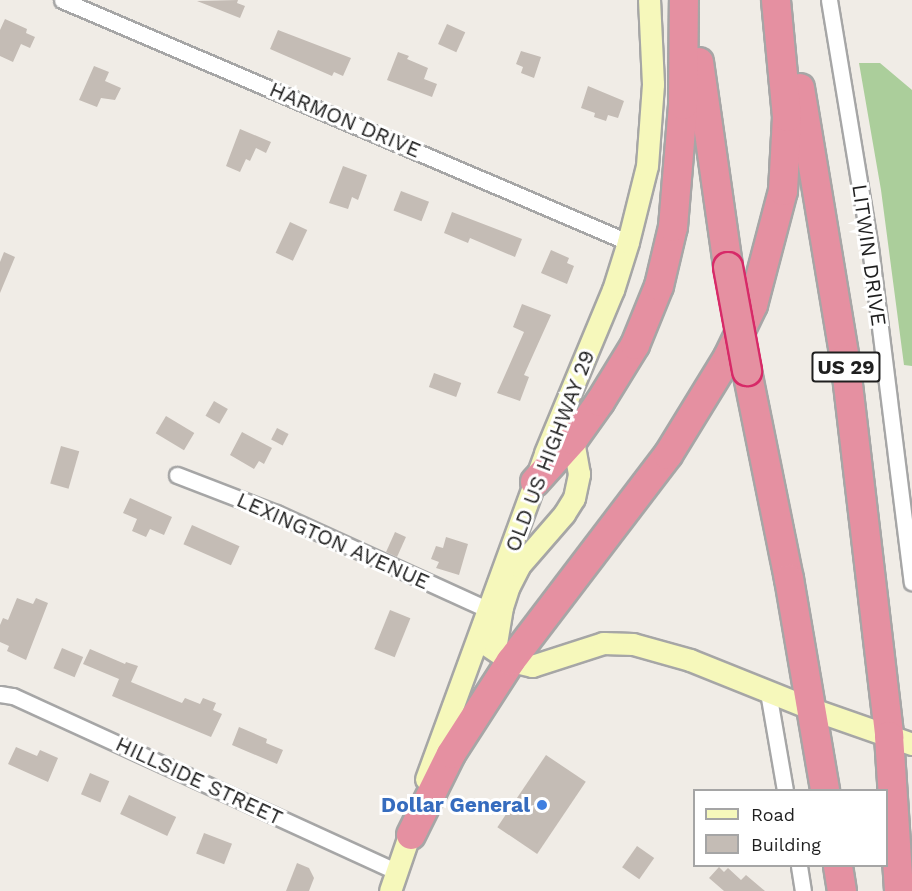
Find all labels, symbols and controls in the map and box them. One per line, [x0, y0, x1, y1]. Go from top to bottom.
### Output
street label: HARMON DRIVE [266, 77, 424, 163]
street label: LITWIN DRIVE [847, 183, 891, 327]
street label: OLD US HIGHWAY 29 [500, 346, 600, 556]
road number: US 29 [810, 350, 882, 384]
street label: LEXINGTON AVENUE [232, 487, 434, 595]
street label: HILLSIDE STREET [112, 731, 286, 831]
legend [693, 789, 888, 867]
place label: Dollar General [381, 792, 530, 818]
marker: Dollar General [535, 798, 549, 812]
text: Road [751, 804, 795, 825]
text: Building [751, 834, 821, 855]

